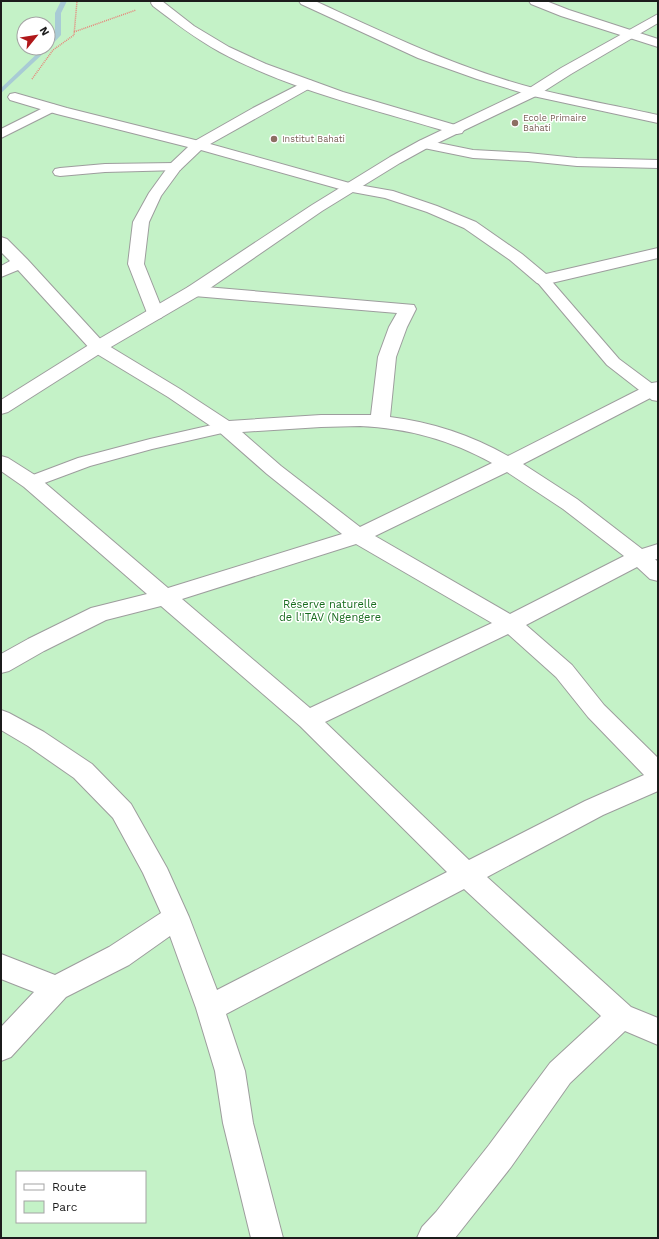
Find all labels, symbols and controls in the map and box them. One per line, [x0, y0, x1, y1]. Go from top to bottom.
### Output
north arrow [16, 16, 56, 56]
text: N [37, 24, 52, 38]
place label: Ecole Primaire Bahati [523, 113, 586, 133]
marker: Ecole Primaire Bahati [510, 118, 520, 128]
marker: Institut Bahati [269, 134, 279, 144]
place label: Institut Bahati [282, 134, 345, 144]
park label: Réserve naturelle de l'ITAV (Ngengere [279, 598, 381, 624]
legend [16, 1171, 146, 1223]
text: Route [52, 1180, 86, 1194]
text: Parc [52, 1200, 78, 1214]

